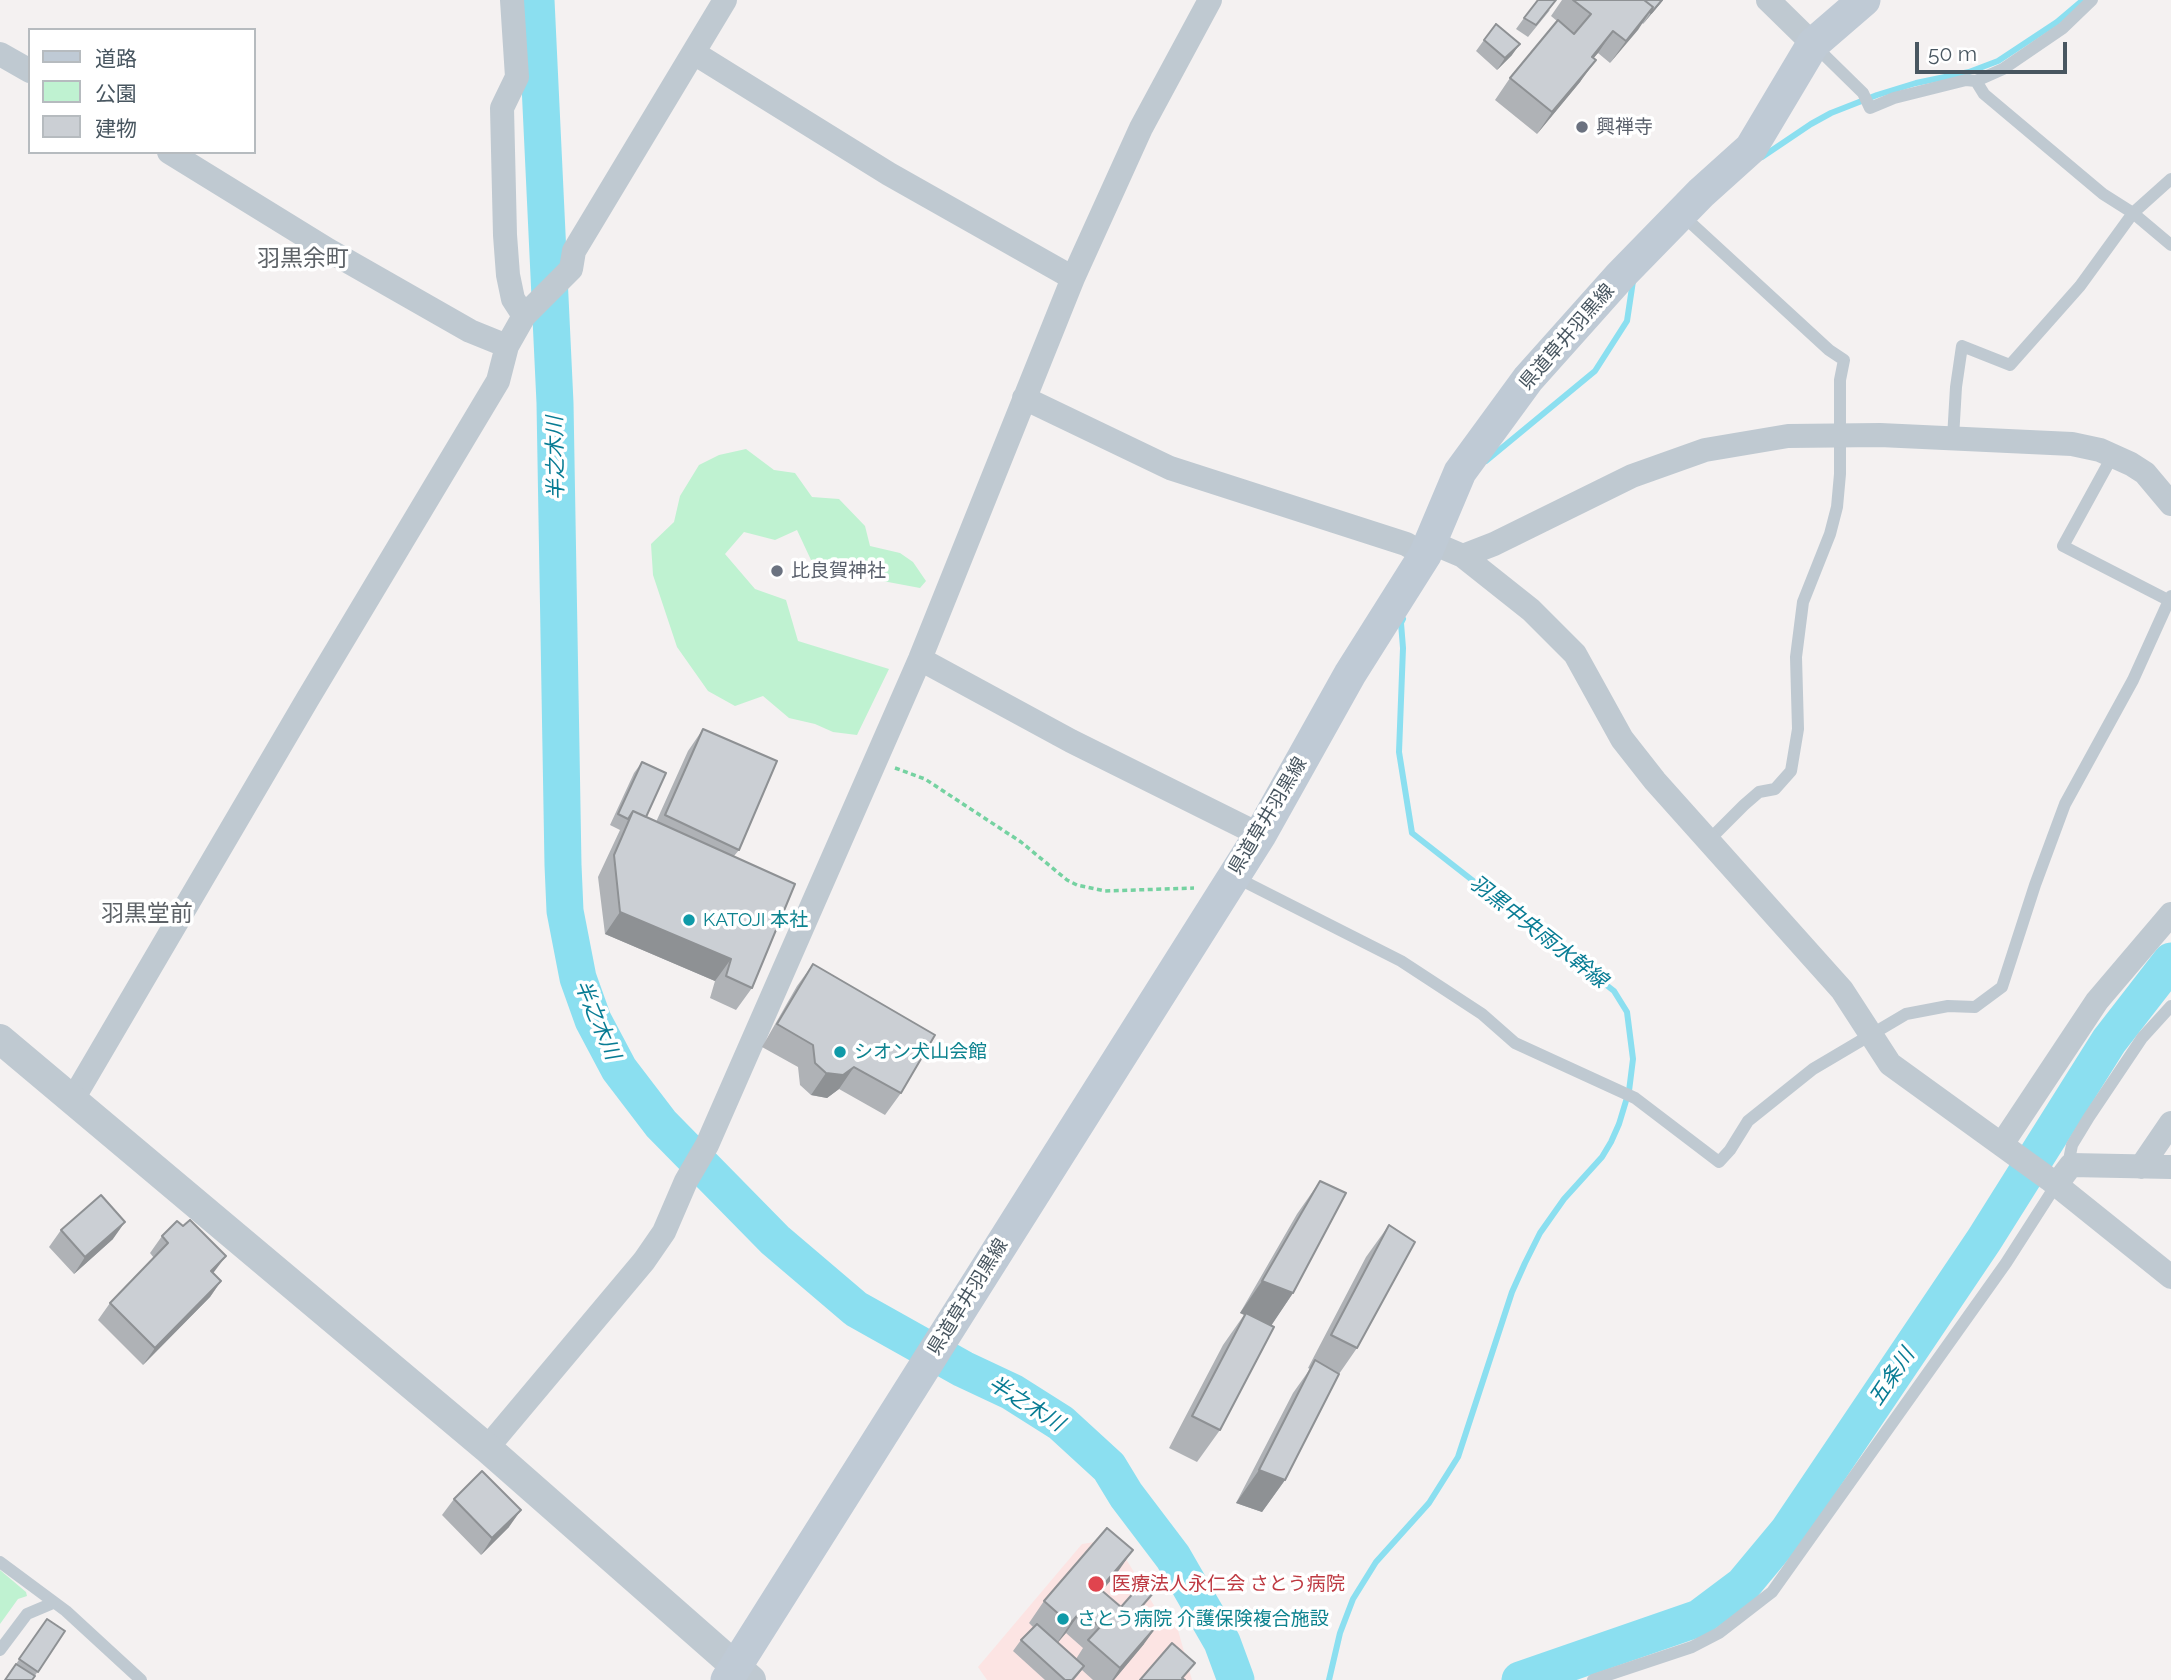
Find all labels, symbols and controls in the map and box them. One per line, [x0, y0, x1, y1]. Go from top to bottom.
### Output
legend [28, 28, 256, 154]
scale bar [1919, 28, 2071, 72]
text: 50 m [1928, 41, 1977, 66]
text: 道路 [95, 46, 137, 71]
text: 公園 [95, 81, 137, 106]
text: 建物 [95, 116, 137, 141]
place label: 興禅寺 [1596, 116, 1653, 138]
marker: 興禅寺 [1574, 119, 1590, 135]
district label: 羽黒余町 [257, 245, 349, 273]
street label: 県道草井羽黒線 [1515, 279, 1619, 395]
water label: 半之木川 [543, 416, 569, 500]
place label: 比良賀神社 [791, 560, 886, 582]
marker: 比良賀神社 [769, 563, 785, 579]
street label: 県道草井羽黒線 [1224, 753, 1312, 879]
water label: 羽黒中央雨水幹線 [1464, 870, 1612, 994]
district label: 羽黒堂前 [101, 900, 193, 928]
place label: KATOJI 本社 [703, 909, 808, 931]
marker: KATOJI 本社 [681, 912, 697, 928]
water label: 半之木川 [569, 976, 625, 1064]
place label: シオン犬山会館 [854, 1041, 987, 1063]
marker: シオン犬山会館 [832, 1044, 848, 1060]
street label: 県道草井羽黒線 [923, 1235, 1013, 1359]
water label: 五条川 [1864, 1344, 1920, 1410]
water label: 半之木川 [984, 1371, 1068, 1437]
place label: 医療法人永仁会 さとう病院 [1112, 1573, 1345, 1595]
marker: 医療法人永仁会 さとう病院 [1086, 1574, 1106, 1594]
place label: さとう病院 介護保険複合施設 [1077, 1608, 1329, 1630]
marker: さとう病院 介護保険複合施設 [1055, 1611, 1071, 1627]

